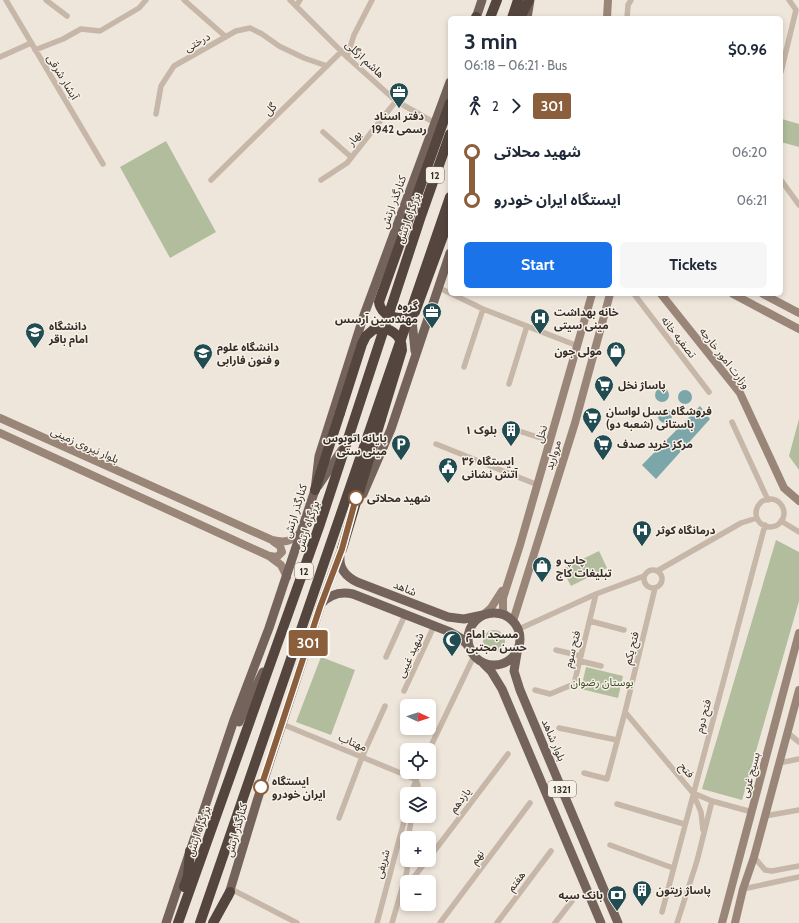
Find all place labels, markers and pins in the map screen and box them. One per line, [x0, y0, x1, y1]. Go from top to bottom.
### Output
office icon: دفتر اسناد رسمی 1942 [388, 81, 410, 109]
place label: دفتر اسناد رسمی 1942 [371, 109, 427, 136]
place label: گروه مهندسین آرسس [335, 299, 419, 326]
office icon: گروه مهندسین آرسس [421, 301, 443, 329]
place label: خانه بهداشت مینی سیتی [554, 305, 619, 332]
hospital icon: خانه بهداشت مینی سیتی [529, 307, 551, 335]
place label: دانشگاه امام باقر [48, 319, 88, 348]
school or university icon: دانشگاه امام باقر [24, 321, 46, 349]
place label: دانشگاه علوم و فنون فارابی [217, 340, 280, 367]
shop icon: مولی جون [605, 340, 627, 368]
school or university icon: دانشگاه علوم و فنون فارابی [192, 342, 214, 370]
place label: مولی جون [554, 344, 602, 358]
supermarket icon: پاساژ نخل [593, 374, 615, 402]
place label: پاساژ نخل [618, 378, 666, 393]
place label: فروشگاه عسل لواسان باستانی (شعبه دو) [606, 404, 712, 431]
supermarket icon: فروشگاه عسل لواسان باستانی (شعبه دو) [581, 406, 603, 434]
building icon: ۱ بلوک [500, 419, 522, 447]
place label: ۱ بلوک [465, 423, 497, 437]
place label: پایانه اتوبوس مینی ستی [323, 431, 387, 458]
parking icon: پایانه اتوبوس مینی ستی [390, 433, 412, 461]
supermarket icon: مرکز خرید صدف [592, 433, 614, 461]
place label: مرکز خرید صدف [617, 437, 693, 451]
place label: ایستگاه ۳۶ آتش نشانی [462, 454, 518, 481]
public building icon: ایستگاه ۳۶ آتش نشانی [437, 456, 459, 484]
marker: شهید محلاتی [348, 490, 364, 506]
place label: شهید محلاتی [367, 491, 431, 505]
hospital icon: درمانگاه کوثر [631, 519, 653, 547]
place label: درمانگاه کوثر [655, 523, 716, 537]
place label: چاپ و تبلیغات کاج [556, 553, 612, 581]
shop icon: چاپ و تبلیغات کاج [531, 555, 553, 583]
place label: مسجد امام حسن مجتبی [466, 627, 527, 654]
mosque icon: مسجد امام حسن مجتبی [441, 629, 463, 657]
place label: ایستگاه ایران خودرو [272, 774, 326, 801]
marker: ایستگاه ایران خودرو [253, 779, 269, 795]
building icon: پاساژ زیتون [631, 879, 653, 907]
place label: پاساژ زیتون [656, 883, 711, 898]
bank icon: بانک سپه [606, 884, 628, 912]
place label: بانک سپه [559, 888, 603, 903]

